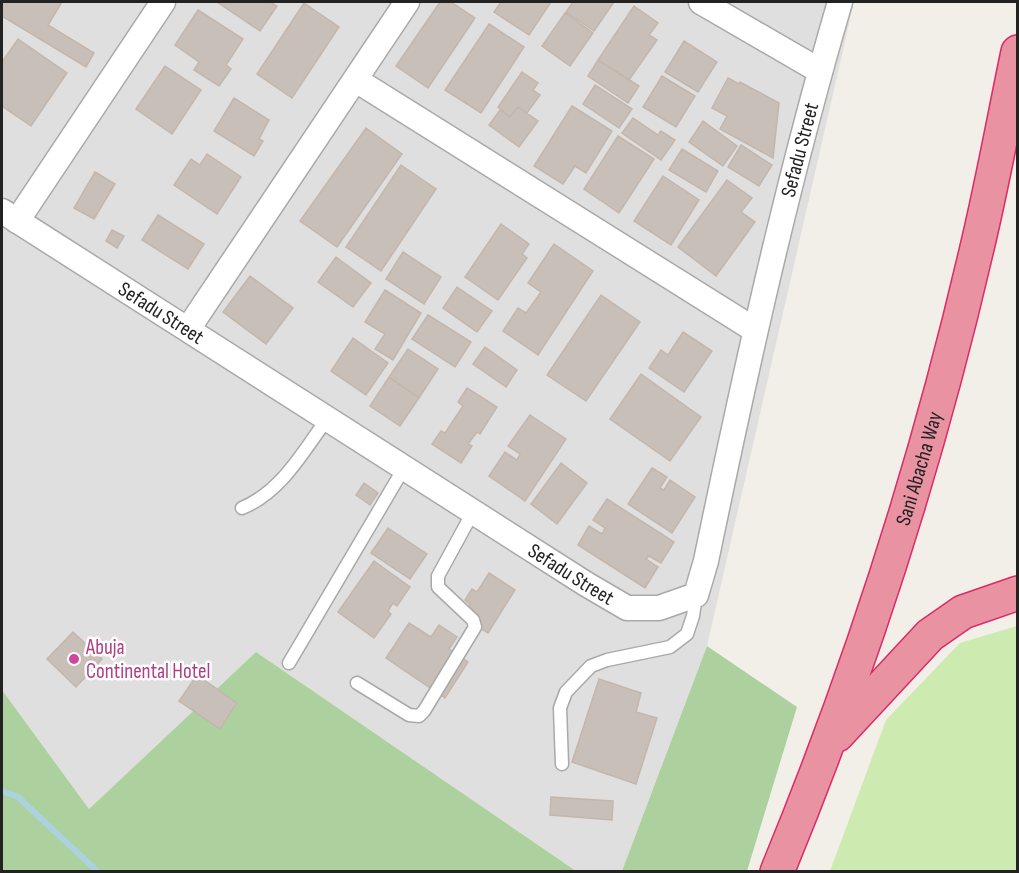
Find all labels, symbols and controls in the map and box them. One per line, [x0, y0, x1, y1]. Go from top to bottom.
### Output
street label: Sefadu Street [776, 100, 824, 200]
street label: Sefadu Street [114, 277, 208, 350]
street label: Sani Abacha Way [891, 409, 948, 529]
street label: Sefadu Street [523, 538, 618, 611]
place label: Abuja Continental Hotel [85, 635, 210, 684]
marker: Abuja Continental Hotel [67, 652, 81, 666]

